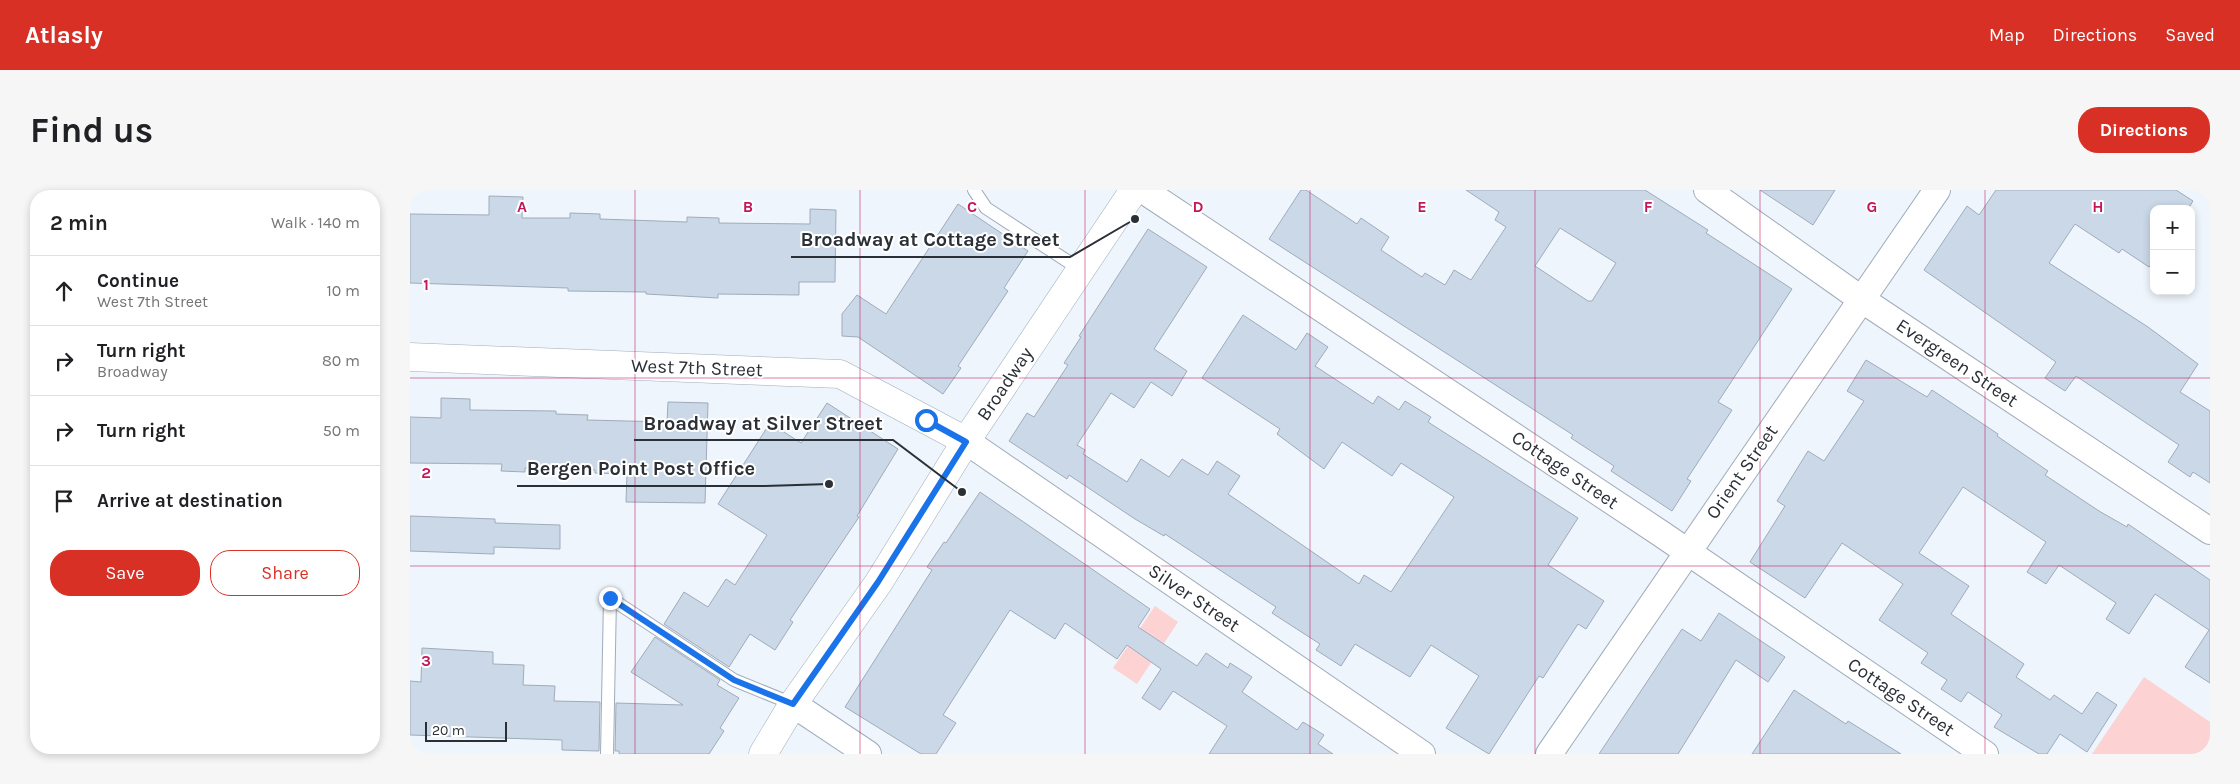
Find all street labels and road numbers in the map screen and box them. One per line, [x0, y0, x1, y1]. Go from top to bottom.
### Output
street label: Evergreen Street [1892, 314, 2022, 412]
street label: Broadway [972, 343, 1038, 425]
street label: West 7th Street [631, 355, 763, 381]
street label: Orient Street [1701, 421, 1783, 523]
street label: Cottage Street [1507, 426, 1623, 514]
street label: Silver Street [1144, 559, 1244, 637]
street label: Cottage Street [1843, 653, 1959, 741]

